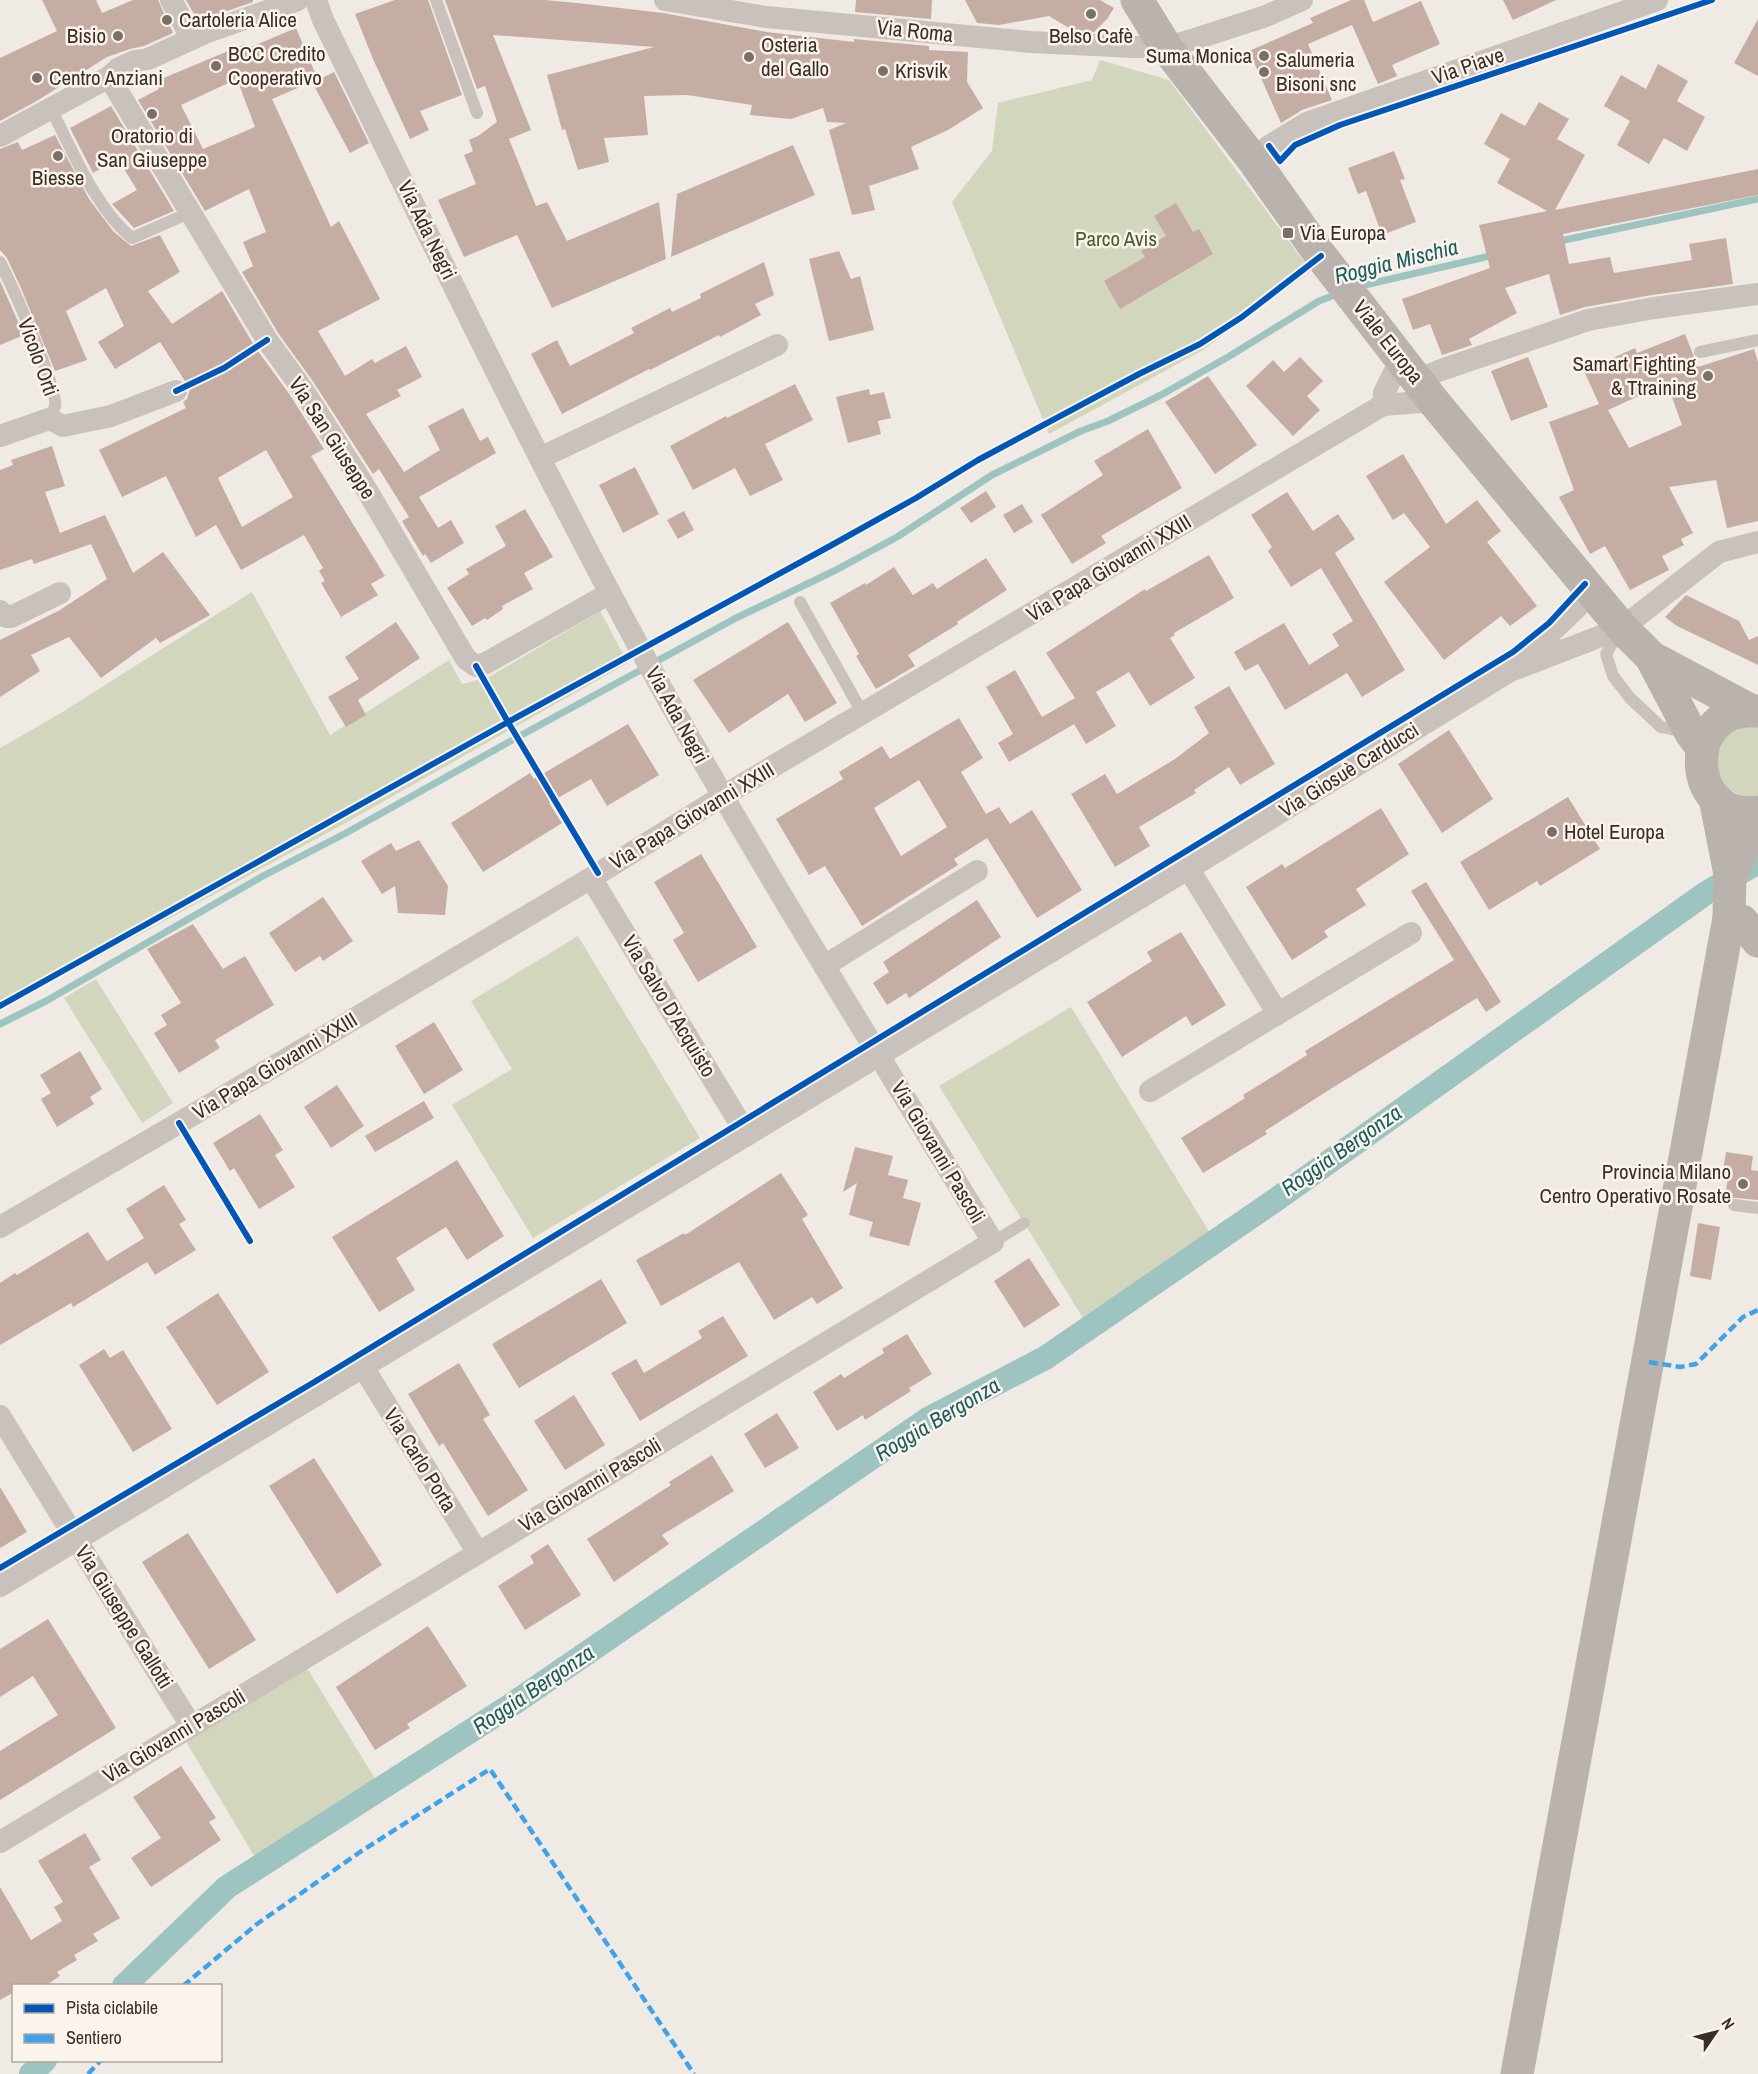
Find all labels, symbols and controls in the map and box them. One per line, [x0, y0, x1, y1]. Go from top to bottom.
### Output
place label: Cartoleria Alice [179, 5, 297, 34]
marker: Belso Cafè [1084, 7, 1098, 21]
street label: Via Roma [876, 12, 955, 49]
marker: Cartoleria Alice [160, 13, 174, 27]
place label: Bisio [67, 21, 106, 50]
place label: Belso Cafè [1049, 21, 1133, 50]
marker: Bisio [111, 29, 125, 43]
place label: Osteria del Gallo [761, 30, 829, 83]
place label: BCC Credito Cooperativo [228, 39, 326, 92]
street label: Via Piave [1428, 40, 1508, 91]
place label: Suma Monica [1146, 41, 1252, 70]
place label: Salumeria Bisoni snc [1276, 45, 1356, 98]
marker: Suma Monica [1257, 49, 1271, 63]
marker: Osteria del Gallo [742, 50, 756, 64]
place label: Krisvik [895, 56, 948, 85]
marker: BCC Credito Cooperativo [209, 59, 223, 73]
place label: Centro Anziani [49, 63, 163, 92]
marker: Krisvik [876, 64, 890, 78]
marker: Salumeria Bisoni snc [1257, 65, 1271, 79]
marker: Centro Anziani [30, 71, 44, 85]
marker: Oratorio di San Giuseppe [145, 107, 159, 121]
place label: Oratorio di San Giuseppe [97, 121, 207, 174]
marker: Biesse [51, 149, 65, 163]
place label: Biesse [32, 163, 84, 192]
street label: Via Ada Negri [391, 175, 464, 284]
place label: Via Europa [1300, 218, 1386, 247]
park label: Parco Avis [1075, 224, 1157, 253]
marker: Via Europa [1281, 226, 1295, 240]
water label: Roggia Mischia [1331, 231, 1461, 291]
street label: Viale Europa [1346, 294, 1431, 390]
street label: Vicolo Orti [11, 314, 66, 400]
place label: Samart Fighting & Ttraining [1573, 349, 1696, 402]
marker: Samart Fighting & Ttraining [1701, 369, 1715, 383]
street label: Via San Giuseppe [282, 371, 383, 505]
street label: Via Papa Giovanni XXIII [1021, 507, 1197, 628]
street label: Via Ada Negri [639, 661, 716, 769]
street label: Via Giosuè Carducci [1273, 715, 1424, 824]
street label: Via Papa Giovanni XXIII [604, 755, 780, 876]
place label: Hotel Europa [1564, 817, 1665, 846]
marker: Hotel Europa [1545, 825, 1559, 839]
street label: Via Salvo D'Acquisto [616, 929, 723, 1082]
street label: Via Papa Giovanni XXIII [187, 1005, 363, 1126]
street label: Via Giovanni Pascoli [884, 1075, 992, 1228]
water label: Roggia Bergonza [1275, 1097, 1407, 1203]
place label: Provincia Milano Centro Operativo Rosate [1540, 1157, 1731, 1210]
marker: Provincia Milano Centro Operativo Rosate [1736, 1177, 1750, 1191]
water label: Roggia Bergonza [869, 1370, 1005, 1468]
street label: Via Carlo Porta [377, 1402, 464, 1518]
street label: Via Giovanni Pascoli [513, 1431, 666, 1539]
street label: Via Giuseppe Gallotti [69, 1539, 180, 1694]
water label: Roggia Bergonza [466, 1637, 600, 1741]
street label: Via Giovanni Pascoli [97, 1682, 250, 1790]
legend [12, 1984, 222, 2062]
text: Pista ciclabile [66, 1995, 158, 2020]
north arrow [1686, 2002, 1746, 2062]
text: N [1717, 2013, 1740, 2034]
text: Sentiero [66, 2025, 122, 2050]

